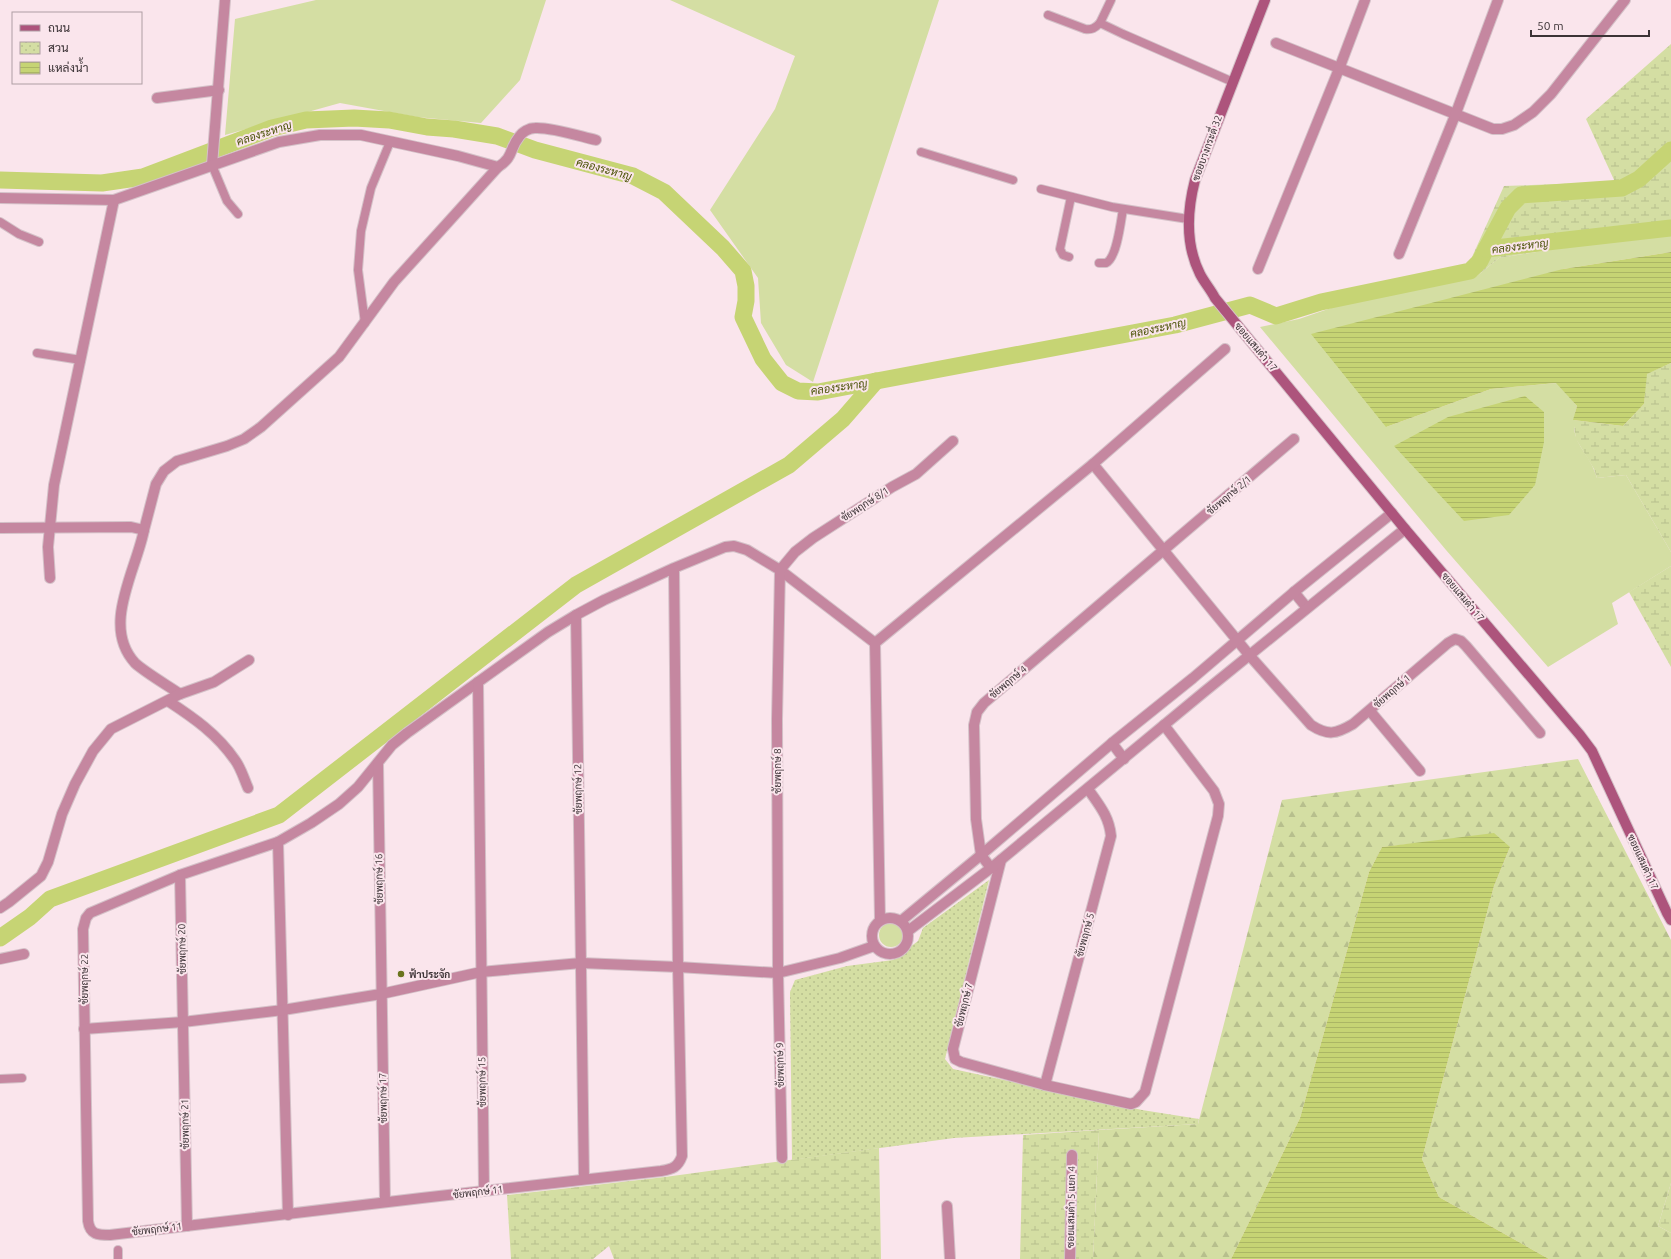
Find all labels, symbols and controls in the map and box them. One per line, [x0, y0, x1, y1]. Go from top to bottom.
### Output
legend [12, 12, 142, 84]
scale bar [1531, 12, 1649, 38]
text: 50 m [1537, 19, 1564, 32]
text: ถนน [48, 21, 71, 34]
text: สวน [48, 41, 69, 54]
text: แหล่งน้ำ [48, 57, 88, 74]
street label: ซอยบางกระดี่ 32 [1187, 113, 1224, 182]
water label: คลองระหาญ [235, 118, 293, 148]
water label: คลองระหาญ [575, 156, 633, 183]
water label: คลองระหาญ [1491, 237, 1549, 256]
water label: คลองระหาญ [1129, 316, 1187, 341]
street label: ซอยแสมดำ 17 [1233, 320, 1280, 373]
water label: คลองระหาญ [810, 377, 868, 398]
street label: ชัยพฤกษ์ 2/1 [1203, 472, 1254, 518]
street label: ชัยพฤกษ์ 8/1 [838, 483, 891, 524]
street label: ซอยแสมดำ 17 [1440, 570, 1487, 623]
street label: ชัยพฤกษ์ 4 [986, 661, 1030, 702]
street label: ชัยพฤกษ์ 1 [1370, 670, 1413, 711]
street label: ชัยพฤกษ์ 8 [770, 748, 784, 794]
street label: ชัยพฤกษ์ 12 [570, 763, 585, 815]
street label: ซอยแสมดำ 17 [1625, 832, 1662, 891]
street label: ชัยพฤกษ์ 16 [371, 853, 386, 905]
street label: ชัยพฤกษ์ 5 [1072, 911, 1097, 959]
street label: ชัยพฤกษ์ 20 [174, 923, 189, 975]
street label: ชัยพฤกษ์ 22 [77, 954, 91, 1004]
place label: ฟ้าประจัก [409, 968, 450, 980]
marker: ฟ้าประจัก [396, 969, 406, 979]
street label: ชัยพฤกษ์ 7 [951, 981, 976, 1029]
street label: ชัยพฤกษ์ 9 [772, 1042, 787, 1088]
street label: ชัยพฤกษ์ 15 [474, 1056, 489, 1108]
street label: ชัยพฤกษ์ 17 [375, 1072, 390, 1124]
street label: ชัยพฤกษ์ 21 [177, 1098, 192, 1150]
street label: ซอยแสมดำ 5 แยก 4 [1064, 1166, 1077, 1248]
street label: ชัยพฤกษ์ 11 [452, 1181, 504, 1202]
street label: ชัยพฤกษ์ 11 [131, 1218, 183, 1239]

